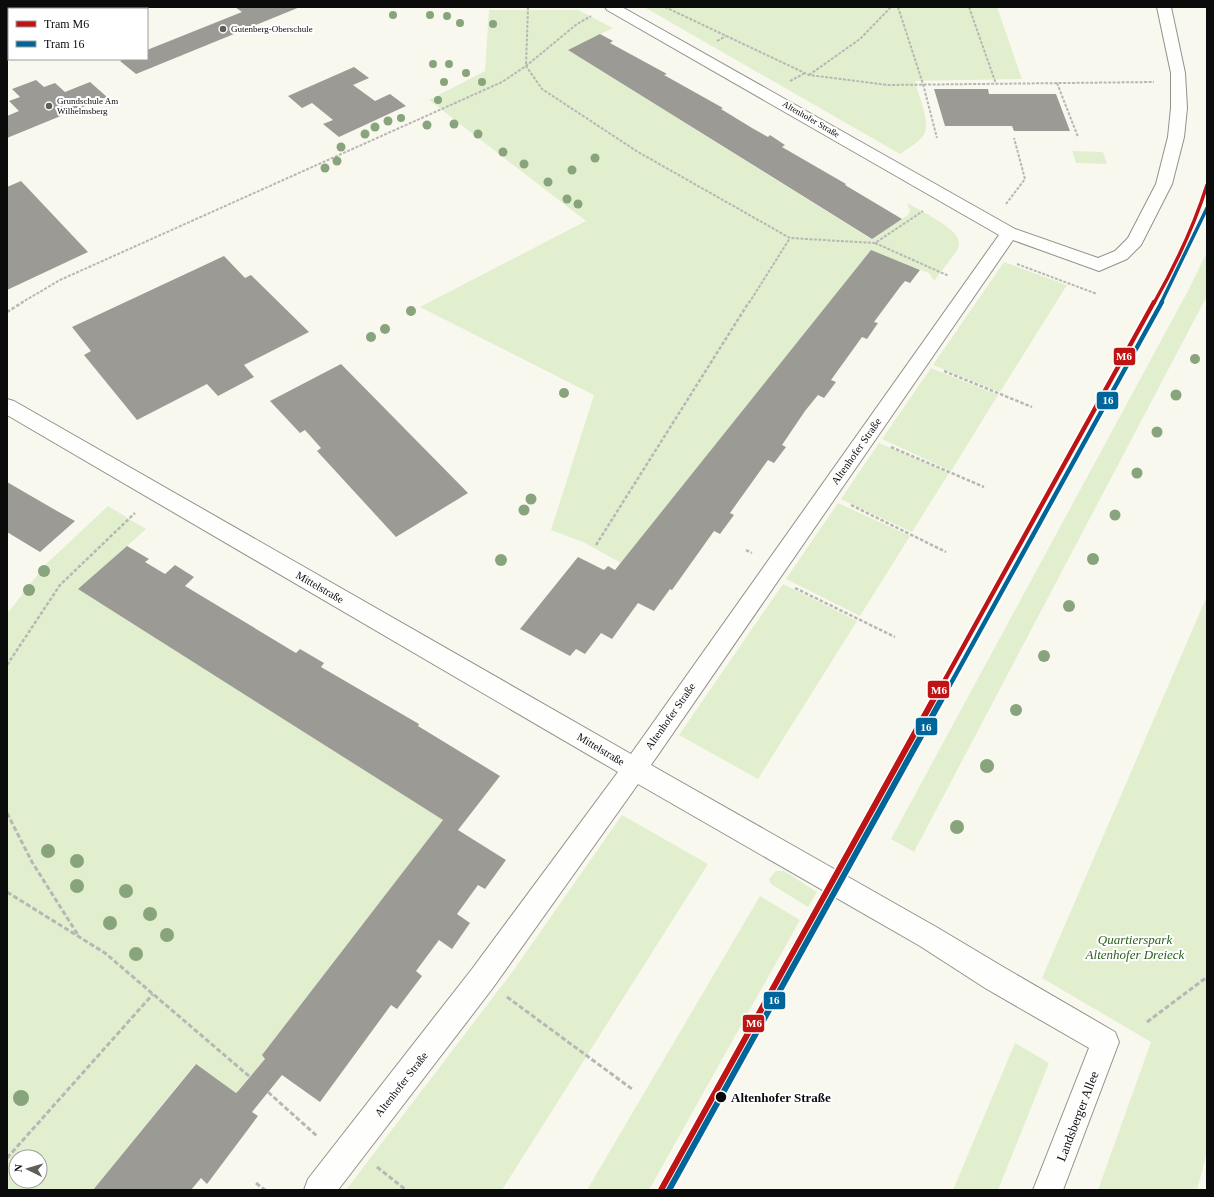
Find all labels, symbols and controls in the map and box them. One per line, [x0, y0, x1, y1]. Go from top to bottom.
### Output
legend [8, 8, 148, 60]
text: Tram M6 [44, 17, 89, 31]
marker: Gutenberg-Oberschule [218, 24, 228, 34]
place label: Gutenberg-Oberschule [231, 24, 313, 34]
text: Tram 16 [44, 37, 85, 51]
place label: Grundschule Am Wilhelmsberg [57, 96, 118, 116]
street label: Altenhofer Straße [781, 99, 841, 139]
marker: Grundschule Am Wilhelmsberg [44, 101, 54, 111]
line badge: M6 [1113, 347, 1136, 366]
text: M6 [1116, 350, 1132, 362]
line badge: 16 [1096, 391, 1119, 410]
text: 16 [1103, 394, 1114, 406]
street label: Altenhofer Straße [829, 415, 883, 487]
street label: Mittelstraße [294, 569, 346, 606]
street label: Altenhofer Straße [643, 680, 697, 752]
line badge: M6 [927, 680, 950, 699]
text: M6 [931, 684, 947, 696]
line badge: 16 [915, 717, 938, 736]
text: 16 [921, 721, 932, 733]
street label: Mittelstraße [575, 730, 627, 768]
park label: Quartierspark Altenhofer Dreieck [1085, 932, 1185, 962]
line badge: 16 [763, 991, 786, 1010]
text: 16 [769, 994, 780, 1006]
line badge: M6 [742, 1014, 765, 1033]
text: M6 [746, 1017, 762, 1029]
street label: Altenhofer Straße [372, 1049, 430, 1119]
street label: Landsberger Allee [1053, 1069, 1102, 1163]
marker: Altenhofer Straße [714, 1090, 728, 1104]
place label: Altenhofer Straße [731, 1090, 831, 1105]
north arrow [8, 1149, 48, 1189]
text: N [12, 1164, 24, 1173]

